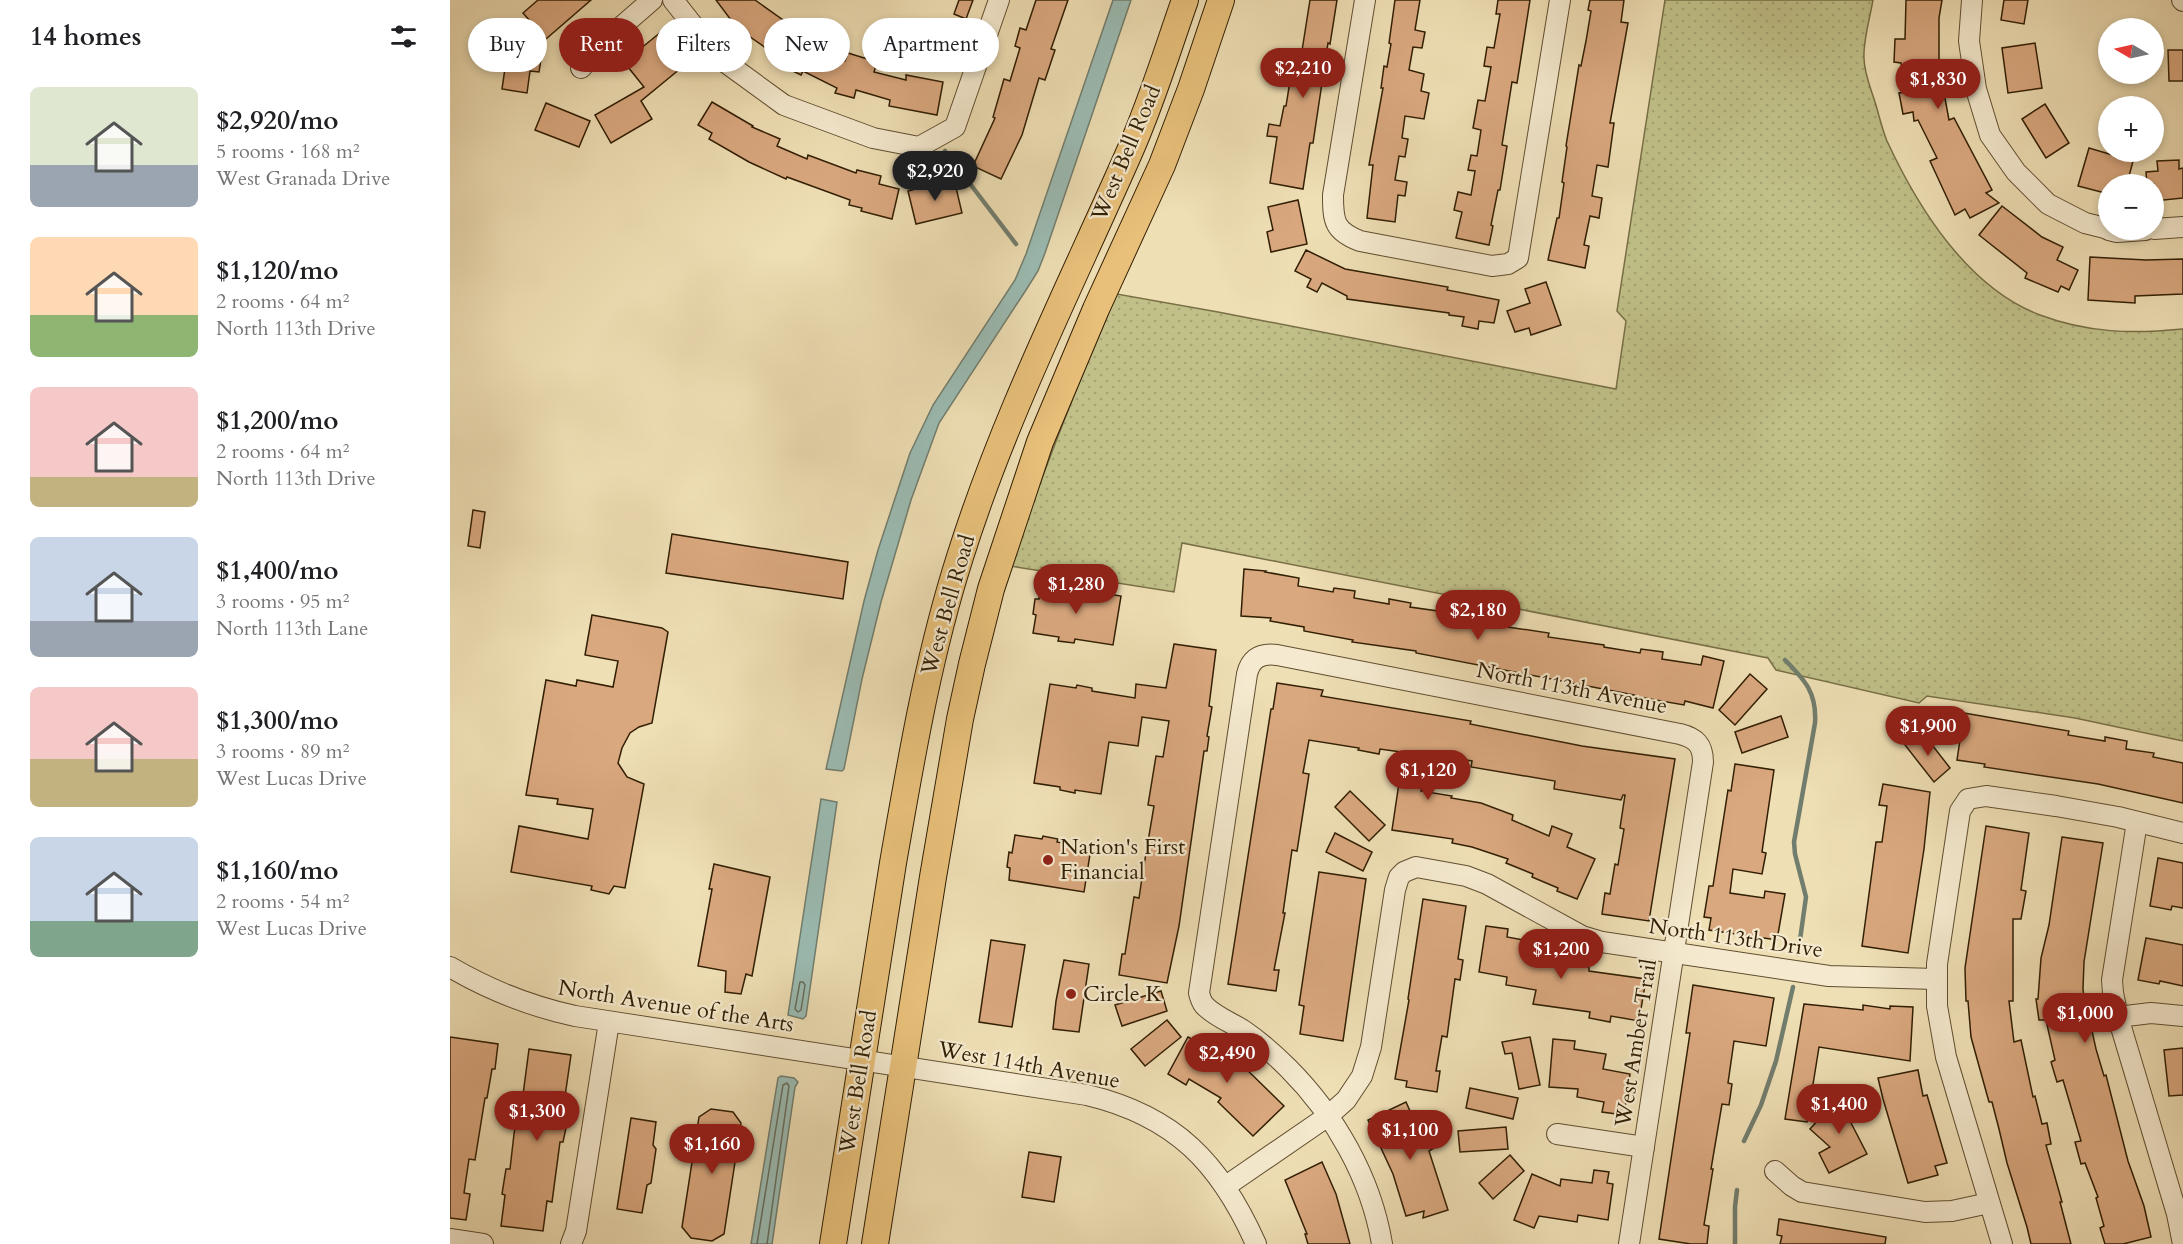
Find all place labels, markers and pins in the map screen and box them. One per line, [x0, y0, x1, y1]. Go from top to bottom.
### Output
pin: $2,210 [1254, 48, 1352, 99]
pin: $1,830 [1889, 59, 1987, 110]
pin: $2,920 [886, 151, 984, 202]
pin: $1,280 [1027, 564, 1125, 615]
pin: $2,180 [1429, 590, 1527, 641]
pin: $1,900 [1879, 706, 1977, 757]
pin: $1,120 [1379, 750, 1477, 801]
place label: Nation's First Financial [1060, 832, 1185, 887]
marker: Nation's First Financial [1041, 853, 1055, 867]
pin: $1,200 [1512, 929, 1610, 980]
place label: Circle K [1083, 979, 1163, 1009]
marker: Circle K [1064, 987, 1078, 1001]
pin: $1,000 [2036, 993, 2134, 1044]
pin: $2,490 [1178, 1033, 1276, 1084]
pin: $1,400 [1790, 1084, 1888, 1135]
pin: $1,300 [488, 1091, 586, 1142]
pin: $1,100 [1361, 1110, 1459, 1161]
pin: $1,160 [663, 1124, 761, 1175]

